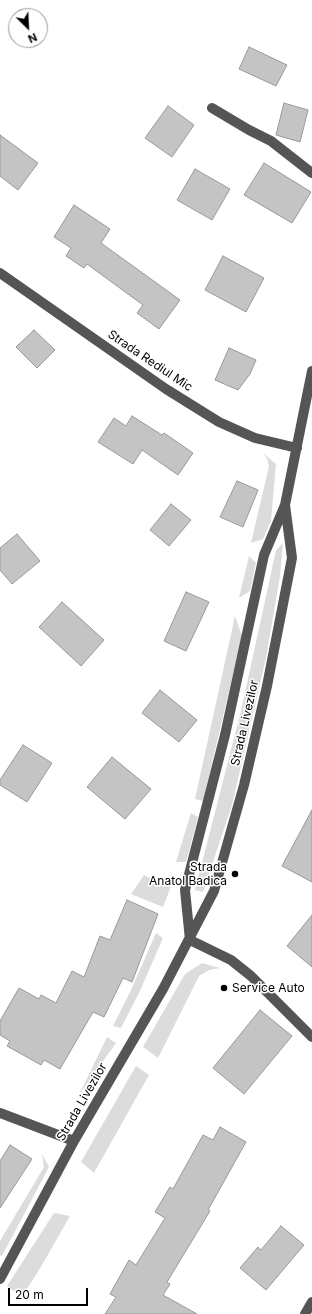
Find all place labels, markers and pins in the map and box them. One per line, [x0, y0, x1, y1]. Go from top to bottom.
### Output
place label: Strada Anatol Badica [149, 860, 227, 888]
marker: Strada Anatol Badica [230, 869, 240, 879]
place label: Service Auto [232, 981, 305, 995]
marker: Service Auto [219, 983, 229, 993]

